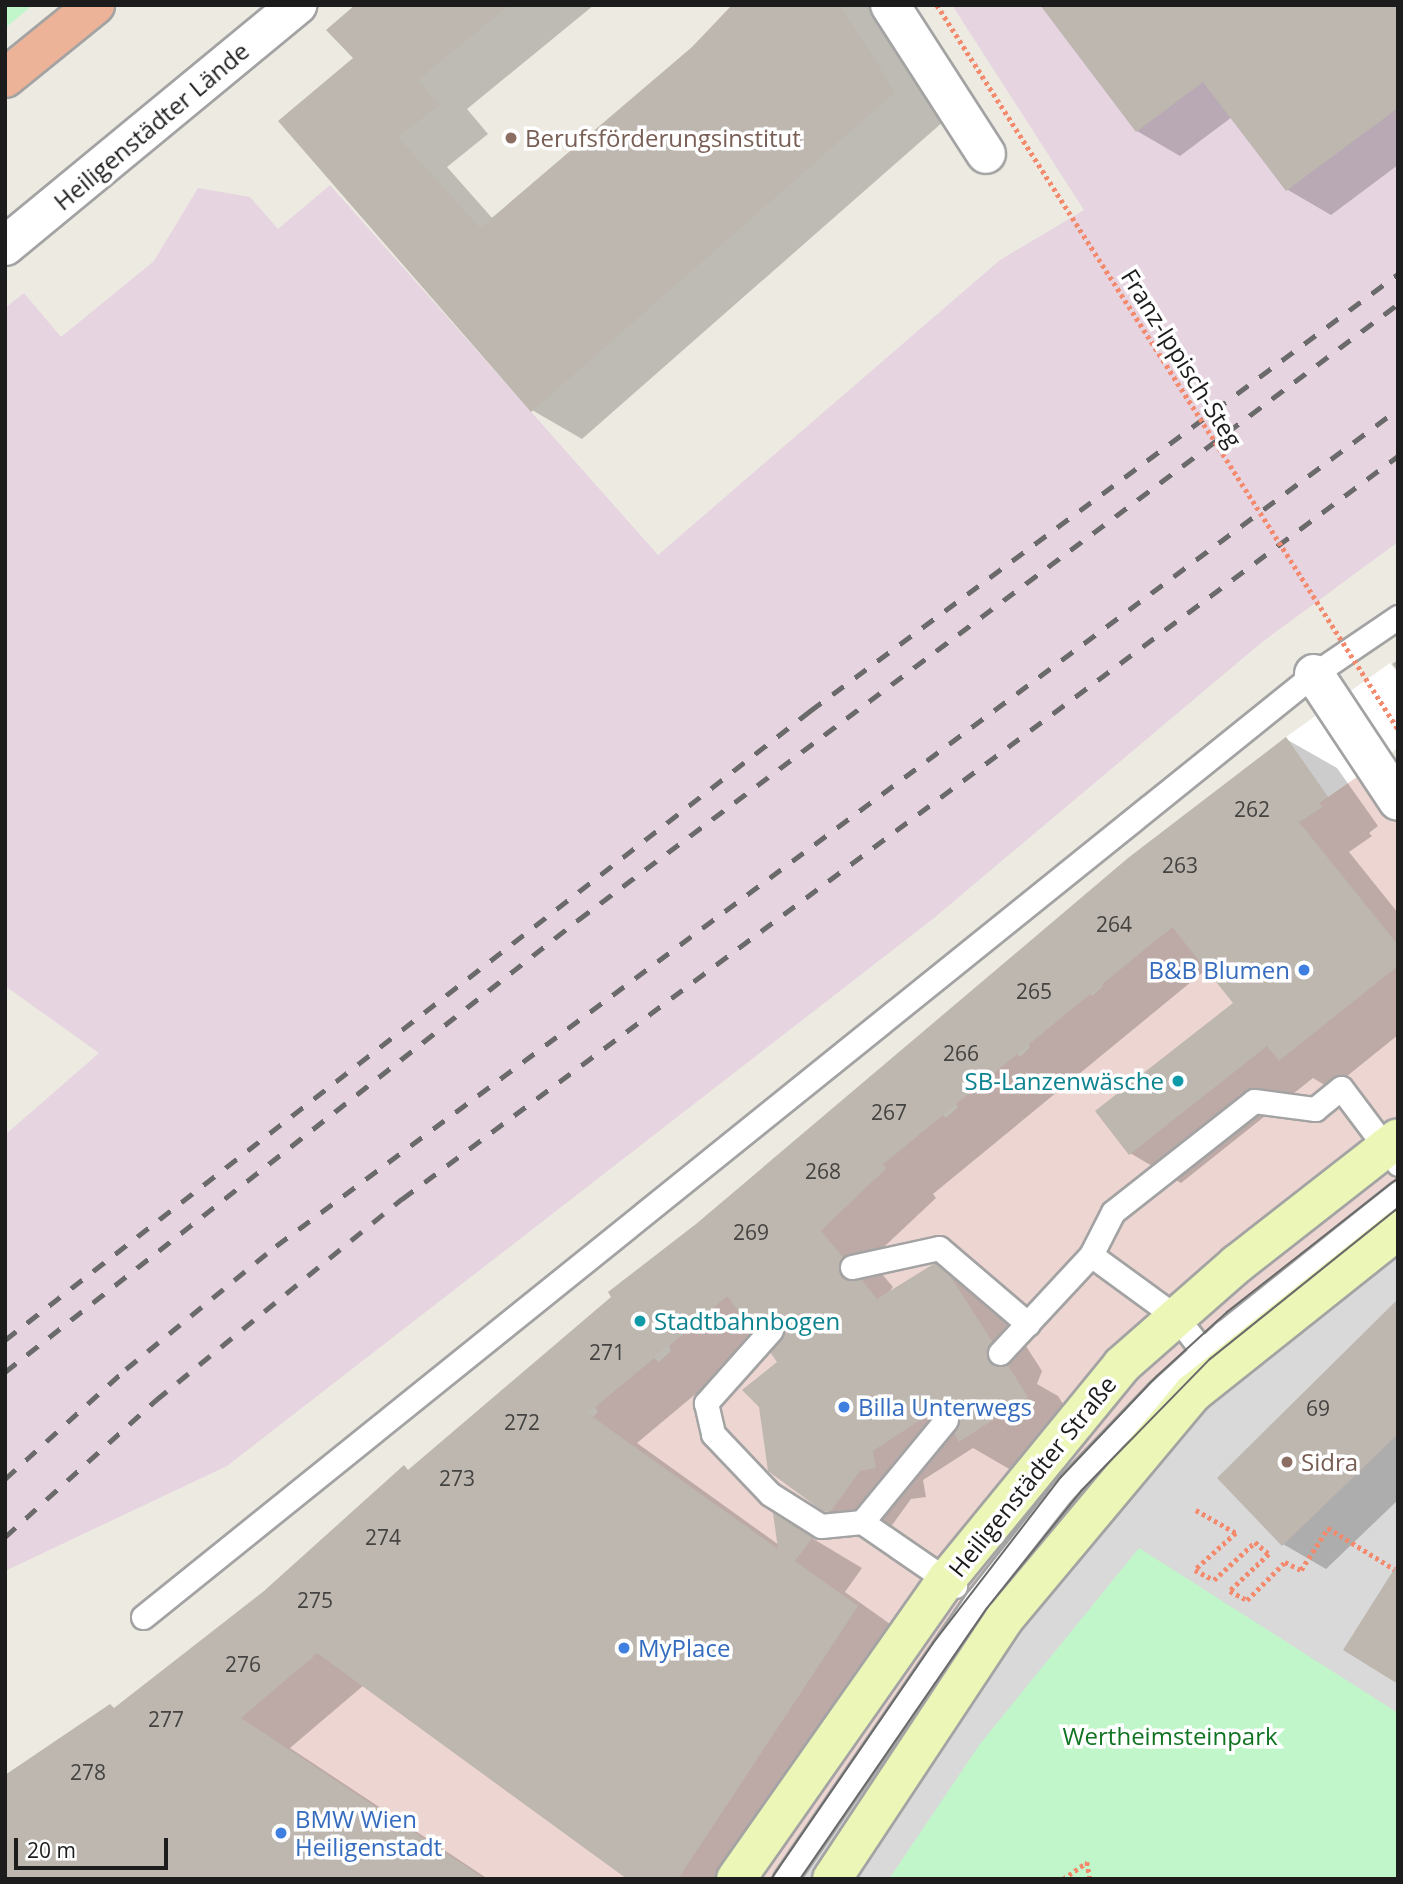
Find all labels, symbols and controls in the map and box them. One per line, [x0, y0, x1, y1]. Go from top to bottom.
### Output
street label: Heiligenstädter Lände [48, 36, 254, 216]
place label: Berufsförderungsinstitut [525, 124, 801, 152]
marker: Berufsförderungsinstitut [503, 130, 519, 146]
street label: Franz-Ippisch-Steg [1115, 263, 1249, 453]
house number: 262 [1234, 796, 1270, 822]
house number: 263 [1162, 852, 1198, 878]
house number: 264 [1096, 911, 1132, 937]
place label: B&B Blumen [1149, 956, 1290, 984]
marker: B&B Blumen [1296, 962, 1312, 978]
house number: 265 [1016, 978, 1052, 1004]
house number: 266 [943, 1040, 979, 1066]
place label: SB-Lanzenwäsche [965, 1067, 1164, 1095]
marker: SB-Lanzenwäsche [1170, 1073, 1186, 1089]
house number: 267 [871, 1099, 907, 1125]
house number: 268 [805, 1158, 841, 1184]
house number: 269 [733, 1219, 769, 1245]
place label: Stadtbahnbogen [654, 1307, 840, 1335]
marker: Stadtbahnbogen [632, 1313, 648, 1329]
house number: 271 [589, 1339, 625, 1365]
street label: Heiligenstädter Straße [942, 1370, 1122, 1582]
place label: Billa Unterwegs [858, 1393, 1032, 1421]
house number: 69 [1306, 1395, 1330, 1421]
marker: Billa Unterwegs [836, 1399, 852, 1415]
house number: 272 [504, 1409, 540, 1435]
place label: Sidra [1301, 1448, 1358, 1476]
marker: Sidra [1279, 1454, 1295, 1470]
house number: 273 [439, 1465, 475, 1491]
house number: 274 [365, 1524, 401, 1550]
house number: 275 [297, 1587, 333, 1613]
place label: MyPlace [638, 1634, 730, 1662]
marker: MyPlace [616, 1640, 632, 1656]
house number: 276 [225, 1651, 261, 1677]
house number: 277 [148, 1706, 184, 1732]
park label: Wertheimsteinpark [1062, 1722, 1278, 1750]
house number: 278 [70, 1759, 106, 1785]
place label: BMW Wien Heiligenstadt [295, 1805, 442, 1861]
scale bar [18, 1825, 172, 1869]
marker: BMW Wien Heiligenstadt [273, 1825, 289, 1841]
text: 20 m [27, 1836, 76, 1864]

